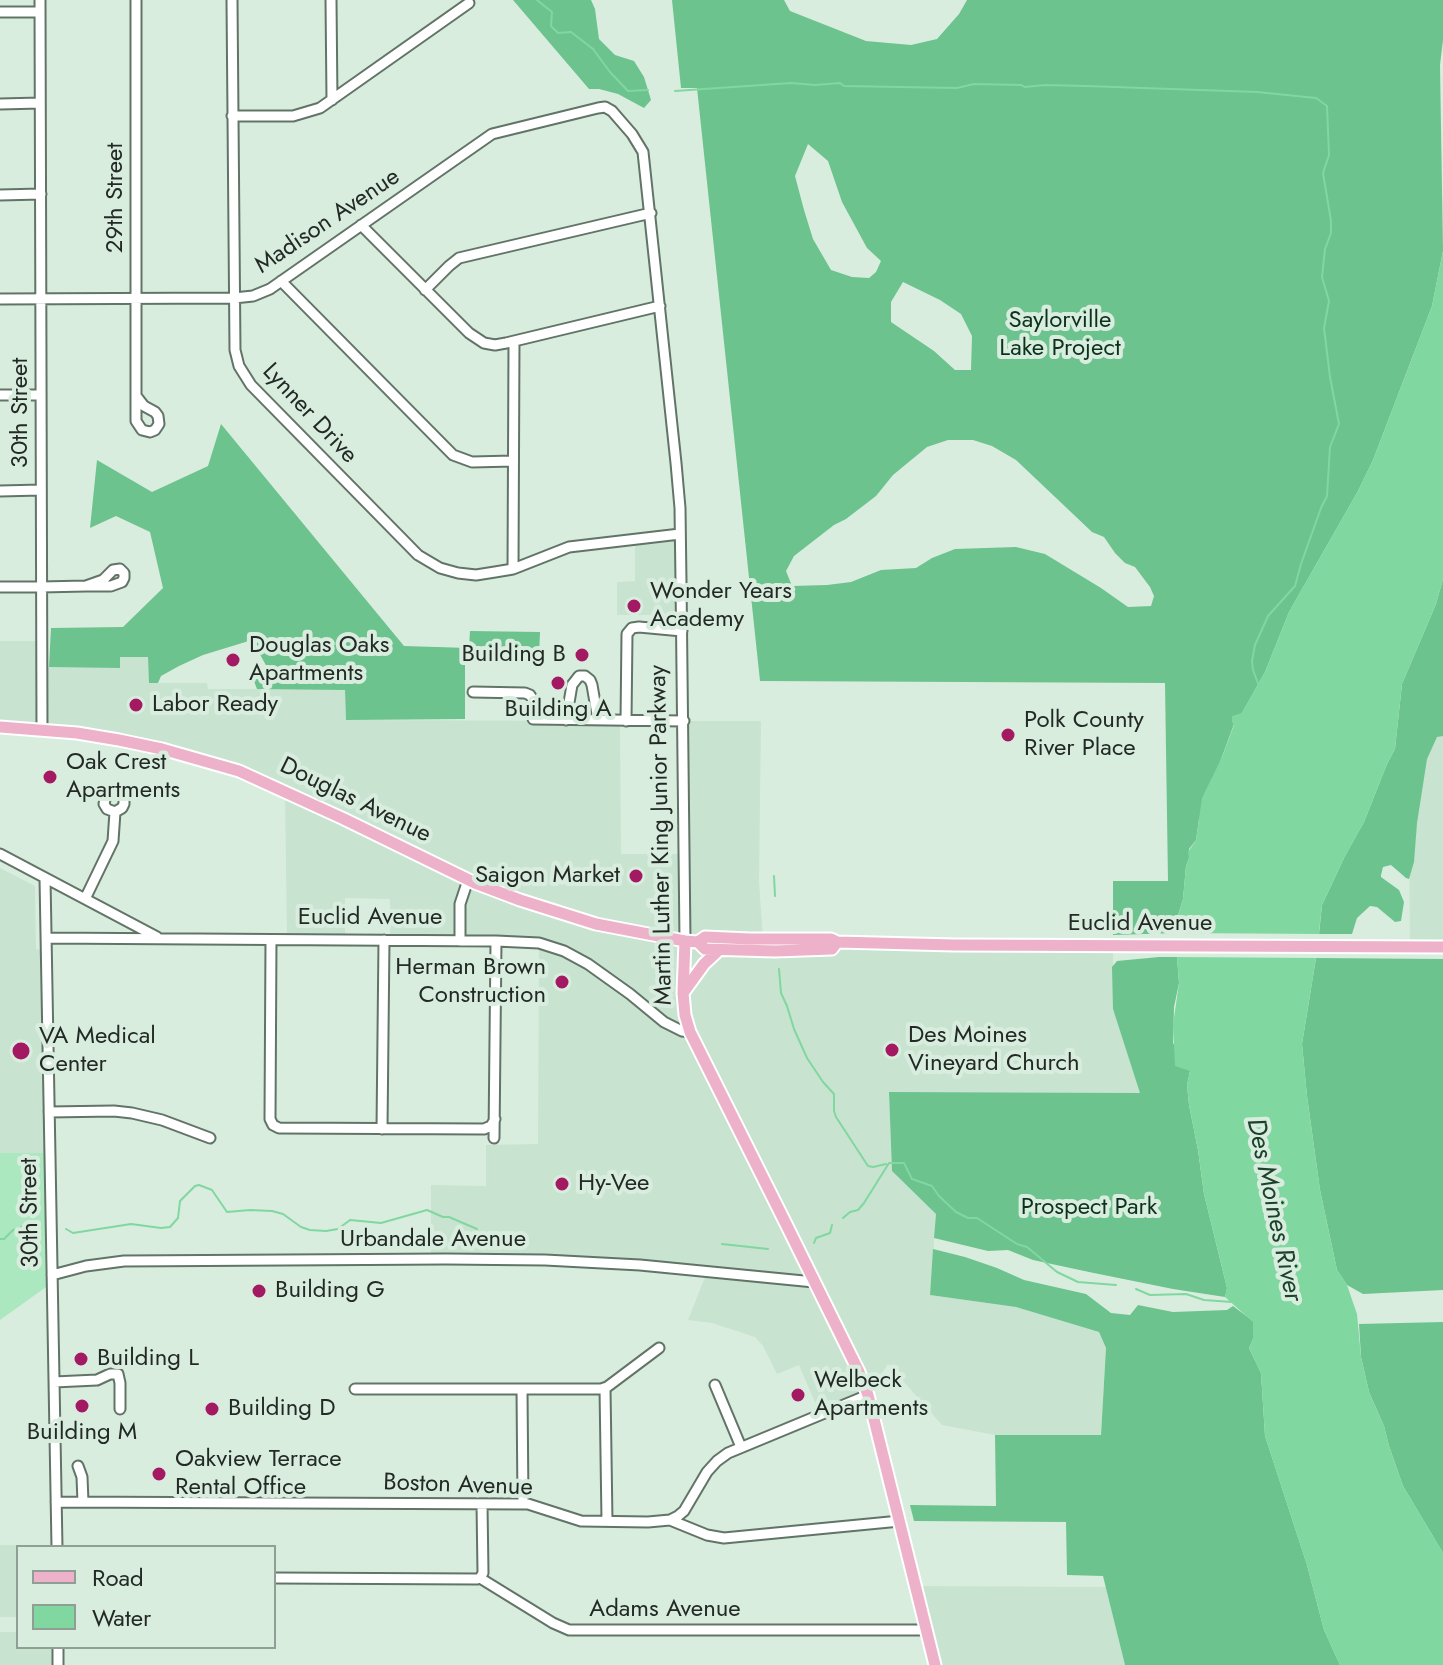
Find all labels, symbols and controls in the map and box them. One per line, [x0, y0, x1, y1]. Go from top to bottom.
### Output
street label: 29th Street [102, 143, 130, 253]
street label: Madison Avenue [250, 163, 406, 281]
park label: Saylorville Lake Project [999, 307, 1121, 363]
street label: 30th Street [7, 358, 35, 468]
street label: Lynner Drive [255, 358, 363, 470]
place label: Wonder Years Academy [650, 578, 792, 634]
marker: Wonder Years Academy [625, 597, 643, 615]
place label: Douglas Oaks Apartments [249, 632, 389, 688]
place label: Building B [461, 641, 566, 669]
marker: Building B [573, 646, 591, 664]
marker: Douglas Oaks Apartments [224, 651, 242, 669]
street label: Martin Luther King Junior Parkway [645, 665, 679, 1005]
marker: Building A [549, 674, 567, 692]
place label: Labor Ready [152, 691, 278, 719]
marker: Labor Ready [127, 696, 145, 714]
place label: Building A [505, 696, 611, 724]
place label: Polk County River Place [1024, 707, 1144, 763]
marker: Polk County River Place [999, 726, 1017, 744]
place label: Oak Crest Apartments [66, 749, 180, 805]
street label: Douglas Avenue [275, 752, 435, 850]
marker: Oak Crest Apartments [41, 768, 59, 786]
place label: Saigon Market [475, 862, 620, 890]
marker: Saigon Market [627, 867, 645, 885]
street label: Euclid Avenue [298, 904, 442, 932]
street label: Euclid Avenue [1068, 910, 1212, 938]
place label: Herman Brown Construction [395, 954, 546, 1010]
marker: Herman Brown Construction [553, 973, 571, 991]
place label: Des Moines Vineyard Church [908, 1022, 1079, 1078]
place label: VA Medical Center [39, 1023, 156, 1079]
marker: VA Medical Center [10, 1040, 32, 1062]
marker: Des Moines Vineyard Church [883, 1041, 901, 1059]
water label: Des Moines River [1238, 1116, 1308, 1304]
street label: 30th Street [16, 1158, 46, 1268]
place label: Hy-Vee [578, 1170, 649, 1198]
marker: Hy-Vee [553, 1175, 571, 1193]
park label: Prospect Park [1021, 1194, 1157, 1222]
street label: Urbandale Avenue [340, 1226, 526, 1254]
place label: Building G [275, 1277, 385, 1305]
marker: Building G [250, 1282, 268, 1300]
place label: Building L [97, 1345, 199, 1373]
marker: Building L [72, 1350, 90, 1368]
place label: Welbeck Apartments [814, 1367, 928, 1423]
marker: Welbeck Apartments [789, 1386, 807, 1404]
place label: Building D [228, 1395, 335, 1423]
marker: Building M [73, 1397, 91, 1415]
marker: Building D [203, 1400, 221, 1418]
place label: Building M [27, 1419, 137, 1447]
place label: Oakview Terrace Rental Office [175, 1446, 342, 1502]
marker: Oakview Terrace Rental Office [150, 1465, 168, 1483]
street label: Boston Avenue [383, 1469, 533, 1503]
legend [16, 1545, 276, 1649]
text: Road [92, 1560, 144, 1595]
street label: Adams Avenue [589, 1596, 741, 1624]
text: Water [92, 1600, 151, 1635]

